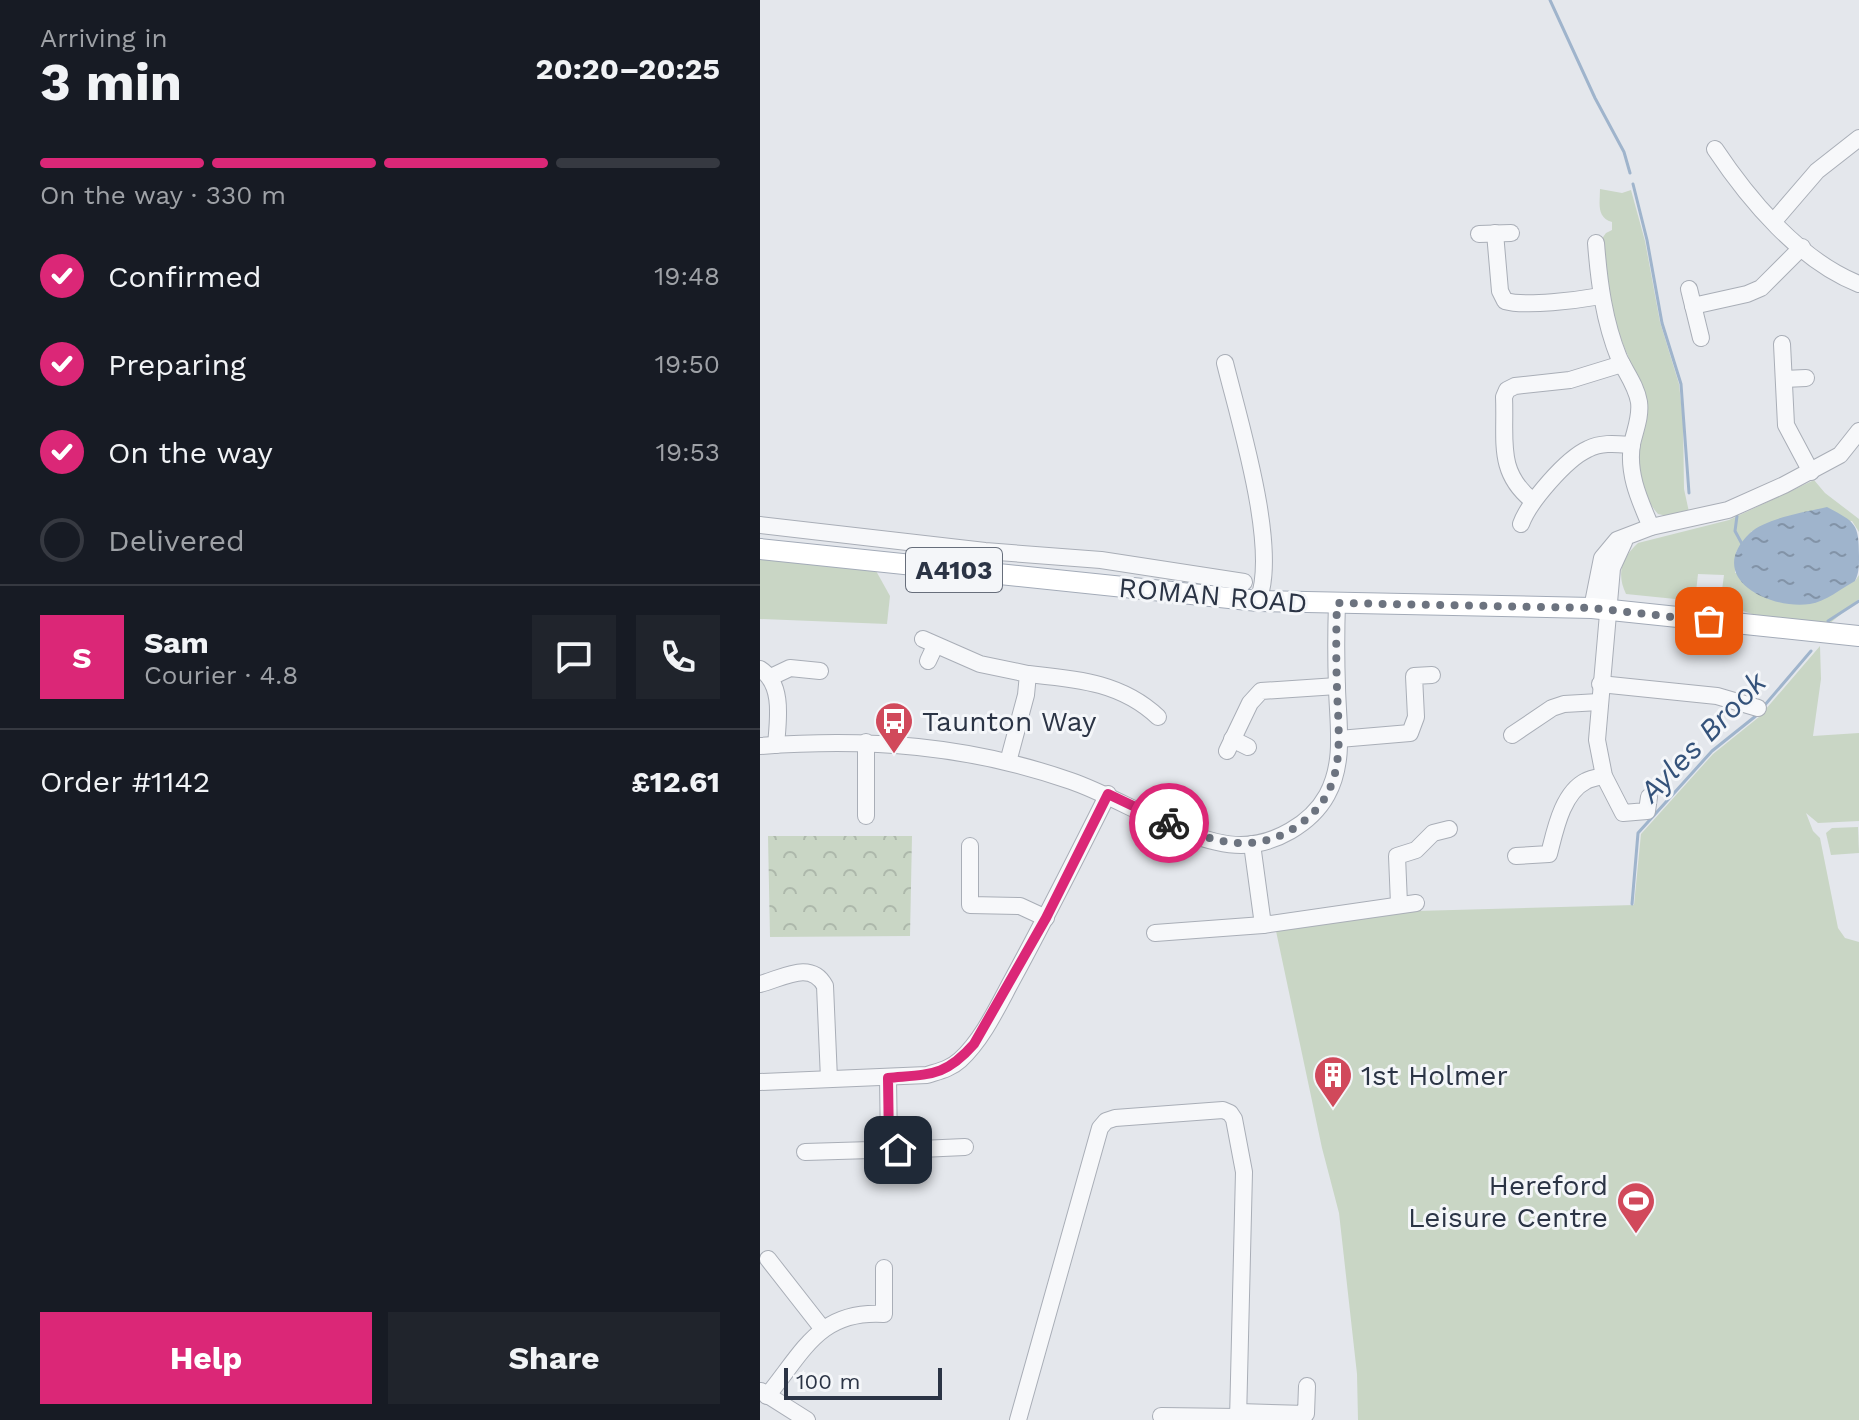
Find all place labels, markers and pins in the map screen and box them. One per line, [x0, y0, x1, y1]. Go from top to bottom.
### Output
pin [1675, 587, 1743, 655]
bus stop icon: Taunton Way [873, 700, 915, 755]
place label: Taunton Way [922, 705, 1097, 738]
building icon: 1st Holmer [1312, 1054, 1354, 1109]
place label: 1st Holmer [1361, 1059, 1508, 1092]
pin [864, 1116, 932, 1184]
place label: Hereford Leisure Centre [1408, 1169, 1608, 1234]
sports icon: Hereford Leisure Centre [1615, 1180, 1657, 1235]

